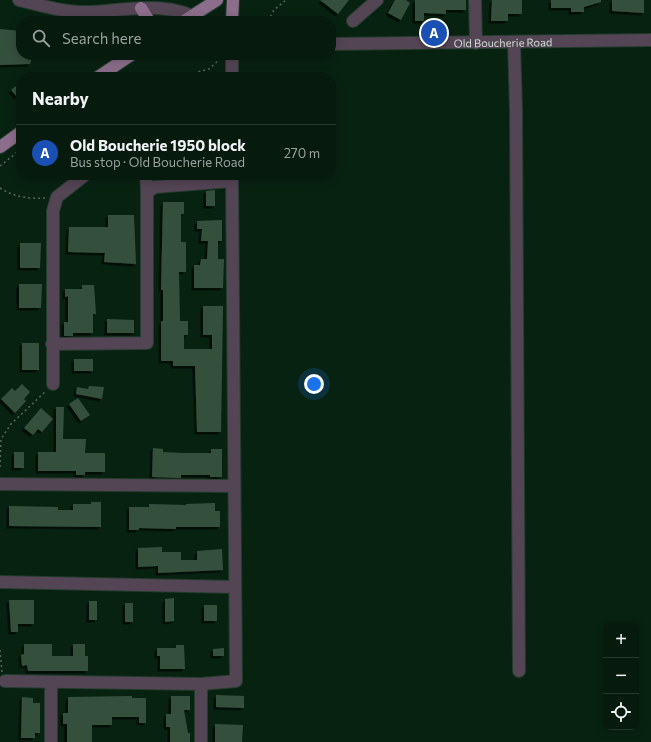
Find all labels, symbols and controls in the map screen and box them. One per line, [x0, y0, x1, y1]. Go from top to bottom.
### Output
search box [16, 16, 336, 60]
pin: A [421, 18, 447, 48]
icon: search [30, 27, 52, 49]
text: Search here [62, 29, 141, 47]
street label: Old Boucherie Road [454, 35, 552, 49]
text: Nearby [32, 88, 89, 109]
text: Old Boucherie 1950 block [70, 136, 246, 154]
text: A [40, 145, 50, 161]
text: 270 m [284, 145, 320, 161]
text: Bus stop · Old Boucherie Road [70, 154, 245, 170]
your location [304, 374, 324, 394]
map controls [603, 622, 639, 730]
button: + [603, 622, 639, 658]
button: − [603, 658, 639, 694]
button: locate [603, 694, 639, 730]

